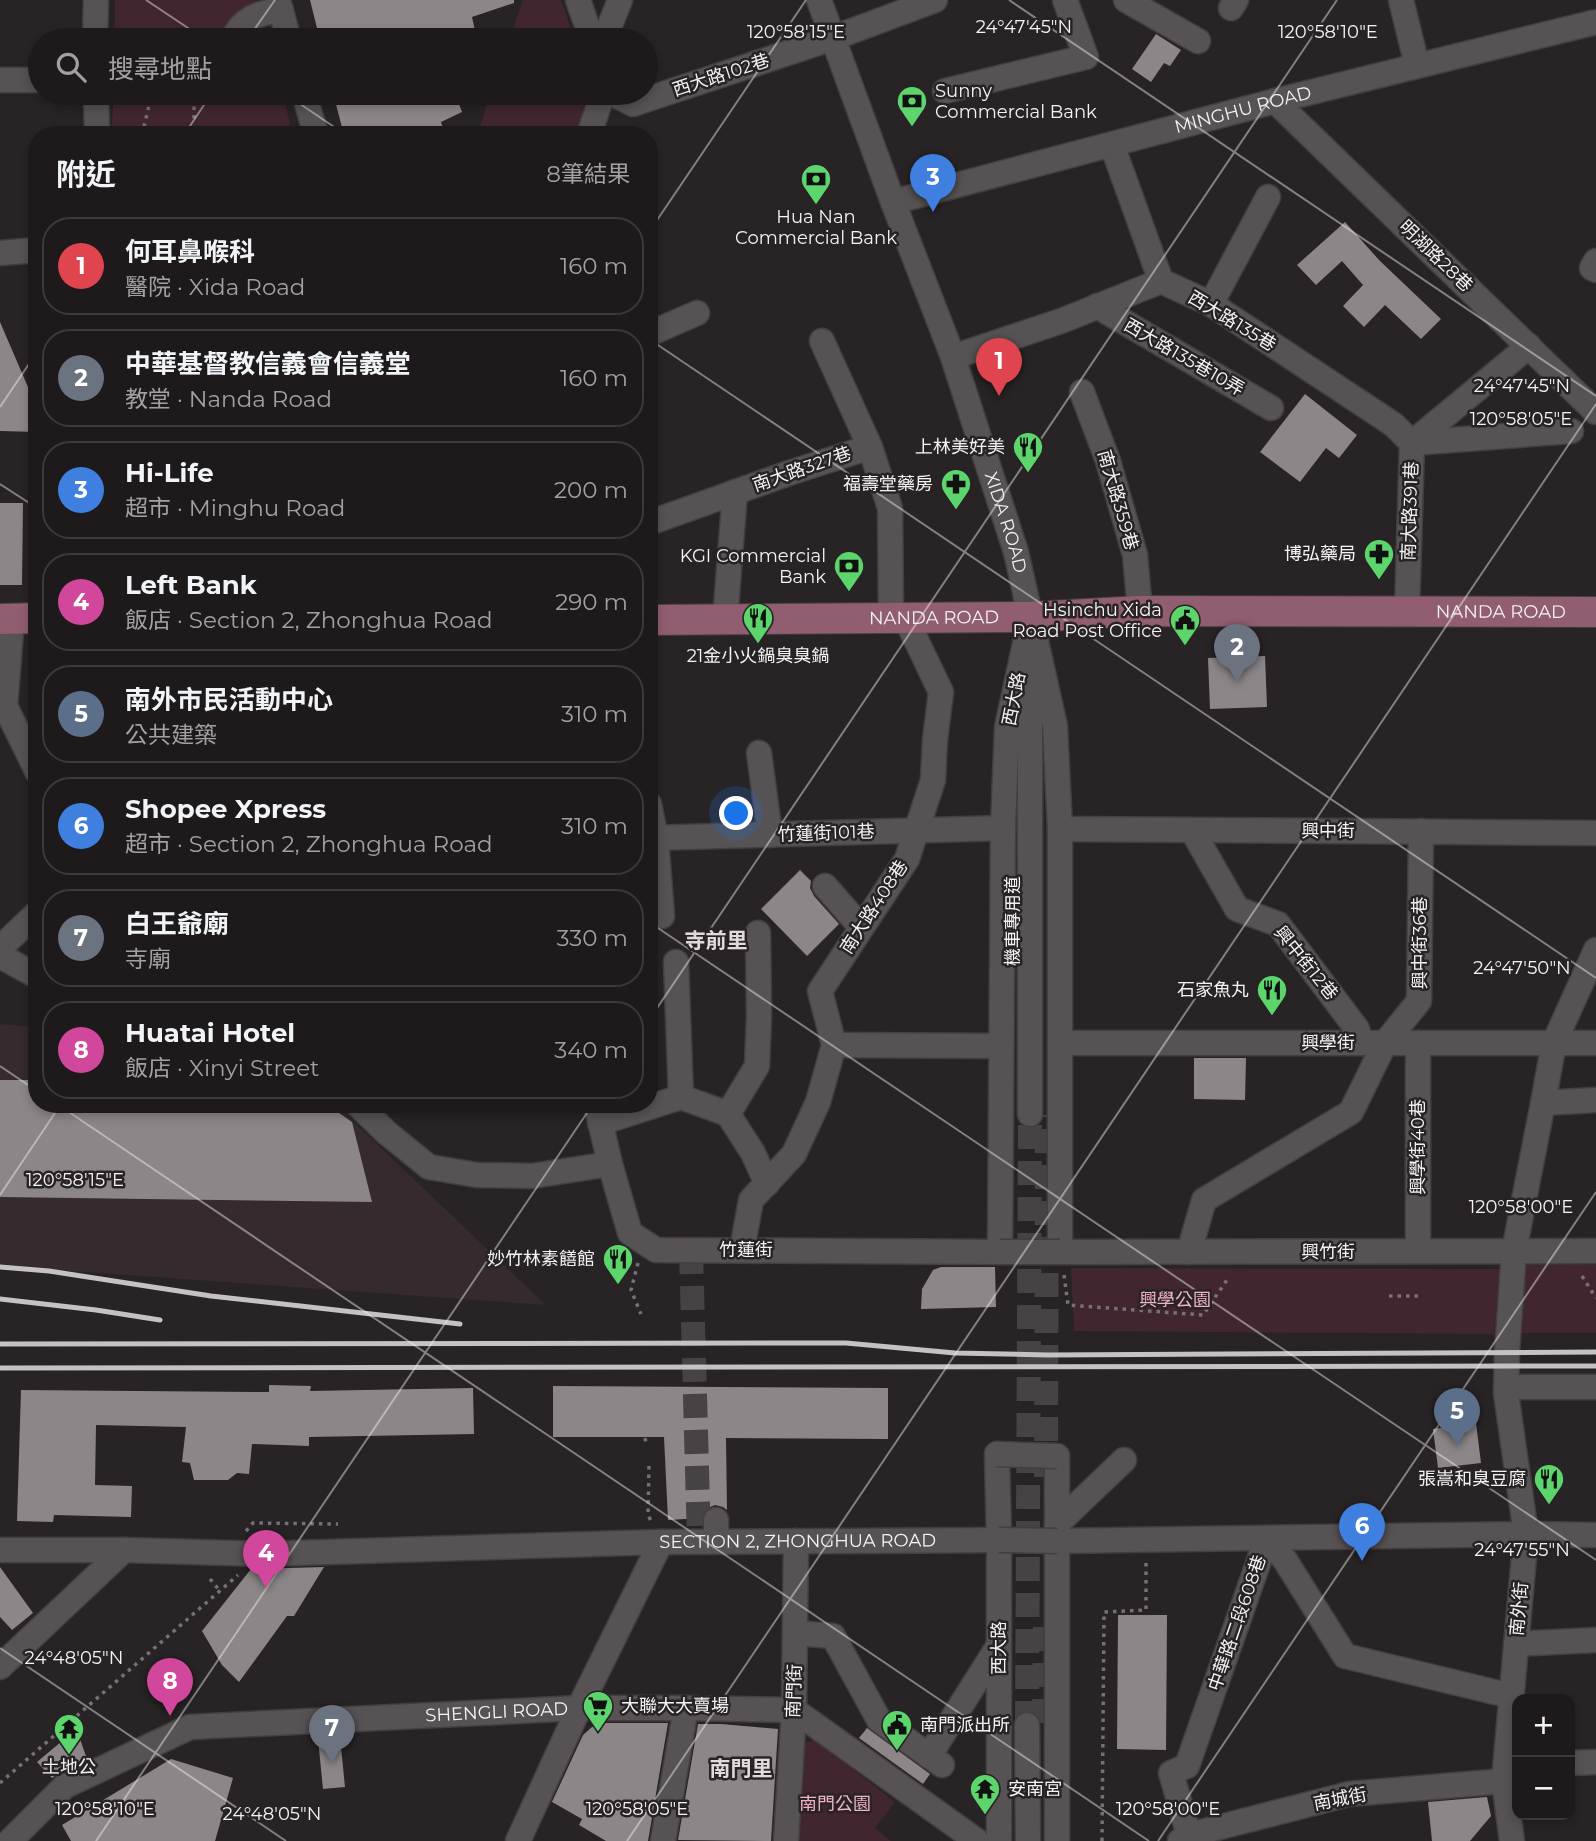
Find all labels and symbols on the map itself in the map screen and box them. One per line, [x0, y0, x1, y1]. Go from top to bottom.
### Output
text: 24°47'45"N [976, 16, 1072, 38]
text: 120°58'15"E [747, 21, 845, 43]
text: 120°58'10"E [1278, 21, 1378, 43]
street label: 西大路102巷 [670, 49, 772, 101]
place label: Sunny Commercial Bank [935, 80, 1097, 123]
street label: MINGHU ROAD [1172, 81, 1314, 138]
bank icon: Sunny Commercial Bank [895, 84, 929, 128]
pin: 3 [910, 154, 956, 212]
bank icon: Hua Nan Commercial Bank [799, 162, 833, 206]
place label: Hua Nan Commercial Bank [735, 206, 897, 249]
street label: 明湖路28巷 [1395, 216, 1477, 296]
street label: 西大路135巷 [1184, 286, 1280, 356]
street label: 西大路135巷10弄 [1120, 314, 1248, 400]
pin: 1 [976, 338, 1022, 396]
text: 24°47'45"N [1474, 375, 1570, 397]
text: 120°58'05"E [1470, 408, 1572, 430]
restaurant icon: 上林美好美 [1011, 430, 1045, 474]
place label: 上林美好美 [915, 436, 1005, 458]
street label: 南大路327巷 [750, 442, 854, 496]
street label: 南大路359巷 [1093, 447, 1143, 553]
street label: 南大路391巷 [1397, 461, 1423, 561]
pharmacy icon: 福壽堂藥房 [939, 467, 973, 511]
street label: XIDA ROAD [980, 469, 1031, 575]
place label: 福壽堂藥房 [843, 473, 933, 495]
pharmacy icon: 博弘藥局 [1362, 537, 1396, 581]
place label: 博弘藥局 [1284, 543, 1356, 565]
place label: KGI Commercial Bank [680, 545, 826, 588]
bank icon: KGI Commercial Bank [832, 549, 866, 593]
place label: Hsinchu Xida Road Post Office [1012, 599, 1162, 642]
restaurant icon: 21金小火鍋臭臭鍋 [741, 601, 775, 645]
street label: NANDA ROAD [1436, 601, 1566, 623]
public building icon: Hsinchu Xida Road Post Office [1168, 603, 1202, 647]
street label: NANDA ROAD [869, 606, 999, 629]
pin: 2 [1214, 624, 1260, 682]
place label: 21金小火鍋臭臭鍋 [687, 645, 829, 667]
street label: 西大路 [998, 670, 1030, 728]
your location [719, 796, 753, 830]
street label: 竹蓮街101巷 [777, 820, 875, 846]
street label: 興中街 [1301, 820, 1355, 842]
street label: 南大路408巷 [836, 856, 912, 958]
street label: 機車專用道 [1002, 876, 1024, 966]
street label: 興中街36巷 [1409, 896, 1431, 990]
street label: 興中街12巷 [1270, 922, 1342, 1004]
district label: 寺前里 [685, 928, 748, 953]
text: 24°47'50"N [1473, 957, 1571, 979]
restaurant icon: 石家魚丸 [1255, 973, 1289, 1017]
place label: 石家魚丸 [1177, 979, 1249, 1001]
street label: 興學街 [1301, 1032, 1355, 1054]
street label: 興學街40巷 [1407, 1099, 1429, 1195]
text: 120°58'15"E [26, 1169, 124, 1191]
text: 120°58'00"E [1469, 1196, 1573, 1218]
street label: 竹蓮街 [719, 1239, 773, 1261]
street label: 興竹街 [1301, 1241, 1355, 1263]
restaurant icon: 妙竹林素饍館 [601, 1242, 635, 1286]
place label: 妙竹林素饍館 [487, 1248, 595, 1270]
park label: 興學公園 [1139, 1289, 1211, 1311]
pin: 5 [1434, 1388, 1480, 1446]
restaurant icon: 張嵩和臭豆腐 [1532, 1462, 1566, 1506]
place label: 張嵩和臭豆腐 [1418, 1468, 1526, 1490]
pin: 6 [1339, 1503, 1385, 1561]
street label: SECTION 2, ZHONGHUA ROAD [659, 1529, 936, 1553]
pin: 4 [243, 1530, 289, 1588]
text: 24°47'55"N [1474, 1539, 1570, 1561]
street label: 中華路二段608巷 [1203, 1552, 1271, 1694]
street label: 南外街 [1506, 1581, 1532, 1637]
street label: 西大路 [988, 1621, 1010, 1675]
text: 24°48'05"N [25, 1647, 123, 1669]
pin: 8 [147, 1658, 193, 1716]
street label: 南門街 [782, 1664, 806, 1718]
supermarket icon: 大聯大大賣場 [581, 1689, 615, 1733]
place label: 大聯大大賣場 [621, 1695, 729, 1717]
street label: SHENGLI ROAD [425, 1698, 568, 1726]
pin: 7 [309, 1705, 355, 1763]
public building icon: 南門派出所 [880, 1708, 914, 1752]
temple icon: 土地公 [52, 1712, 86, 1756]
place label: 南門派出所 [920, 1714, 1010, 1736]
place label: 土地公 [42, 1756, 96, 1778]
district label: 南門里 [710, 1756, 773, 1781]
temple icon: 安南宮 [968, 1772, 1002, 1816]
place label: 安南宮 [1008, 1778, 1062, 1800]
street label: 南城街 [1311, 1783, 1369, 1815]
park label: 南門公園 [799, 1793, 871, 1815]
text: 120°58'10"E [55, 1798, 155, 1820]
text: 120°58'05"E [586, 1798, 688, 1820]
text: 120°58'00"E [1116, 1798, 1220, 1820]
text: 24°48'05"N [223, 1803, 321, 1825]

